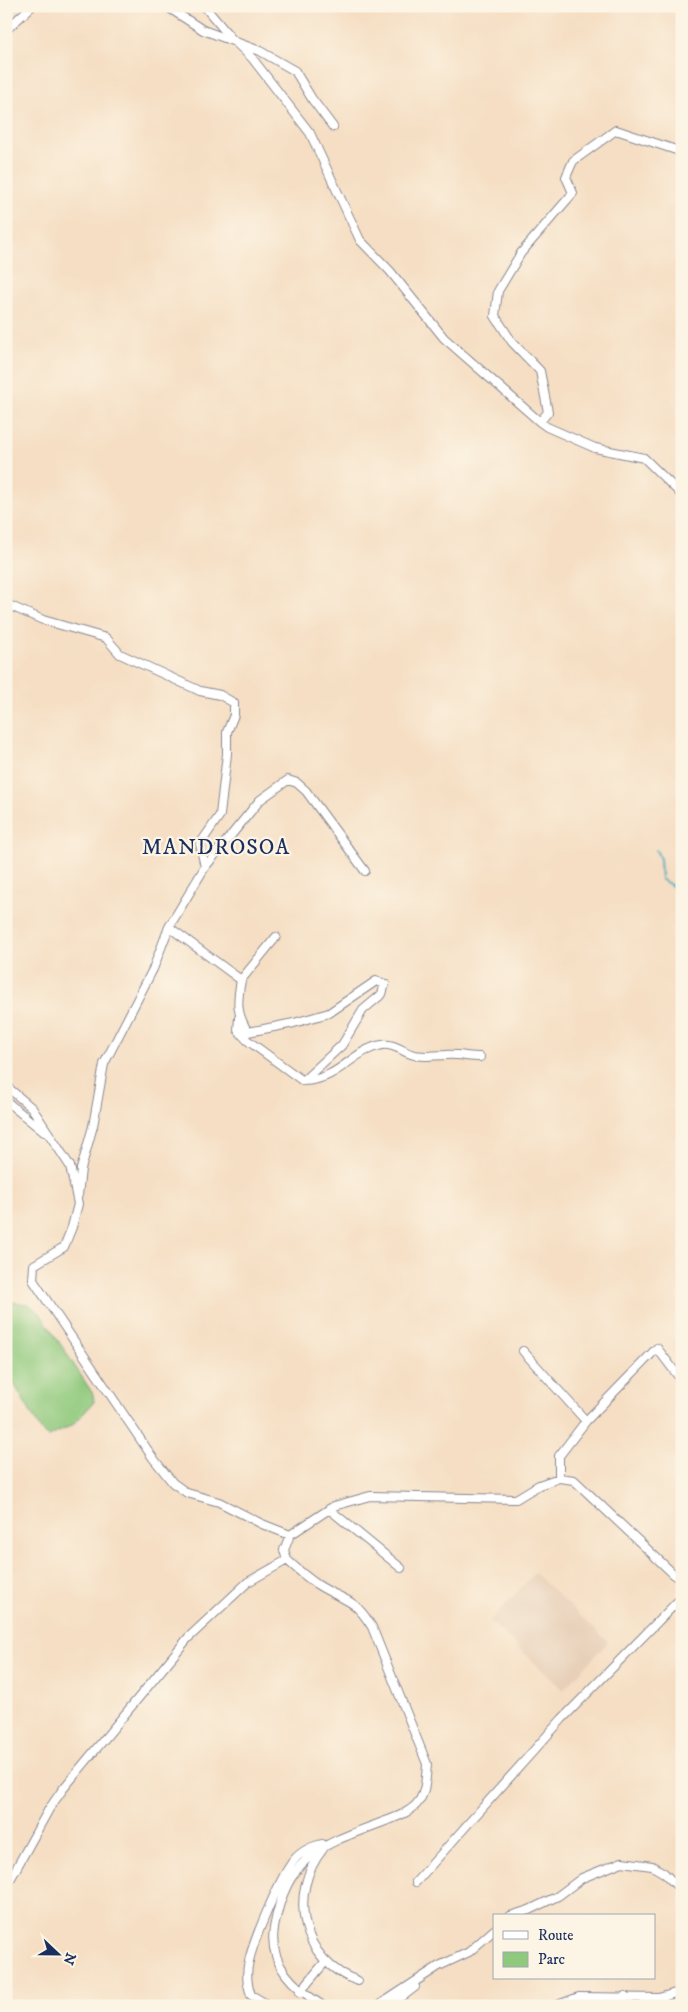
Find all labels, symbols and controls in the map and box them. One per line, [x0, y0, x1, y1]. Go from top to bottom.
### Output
district label: MANDROSOA [142, 834, 290, 861]
legend [493, 1914, 656, 1980]
text: Route [538, 1926, 573, 1945]
north arrow [32, 1930, 82, 1980]
text: N [58, 1950, 80, 1968]
text: Parc [538, 1950, 566, 1969]

